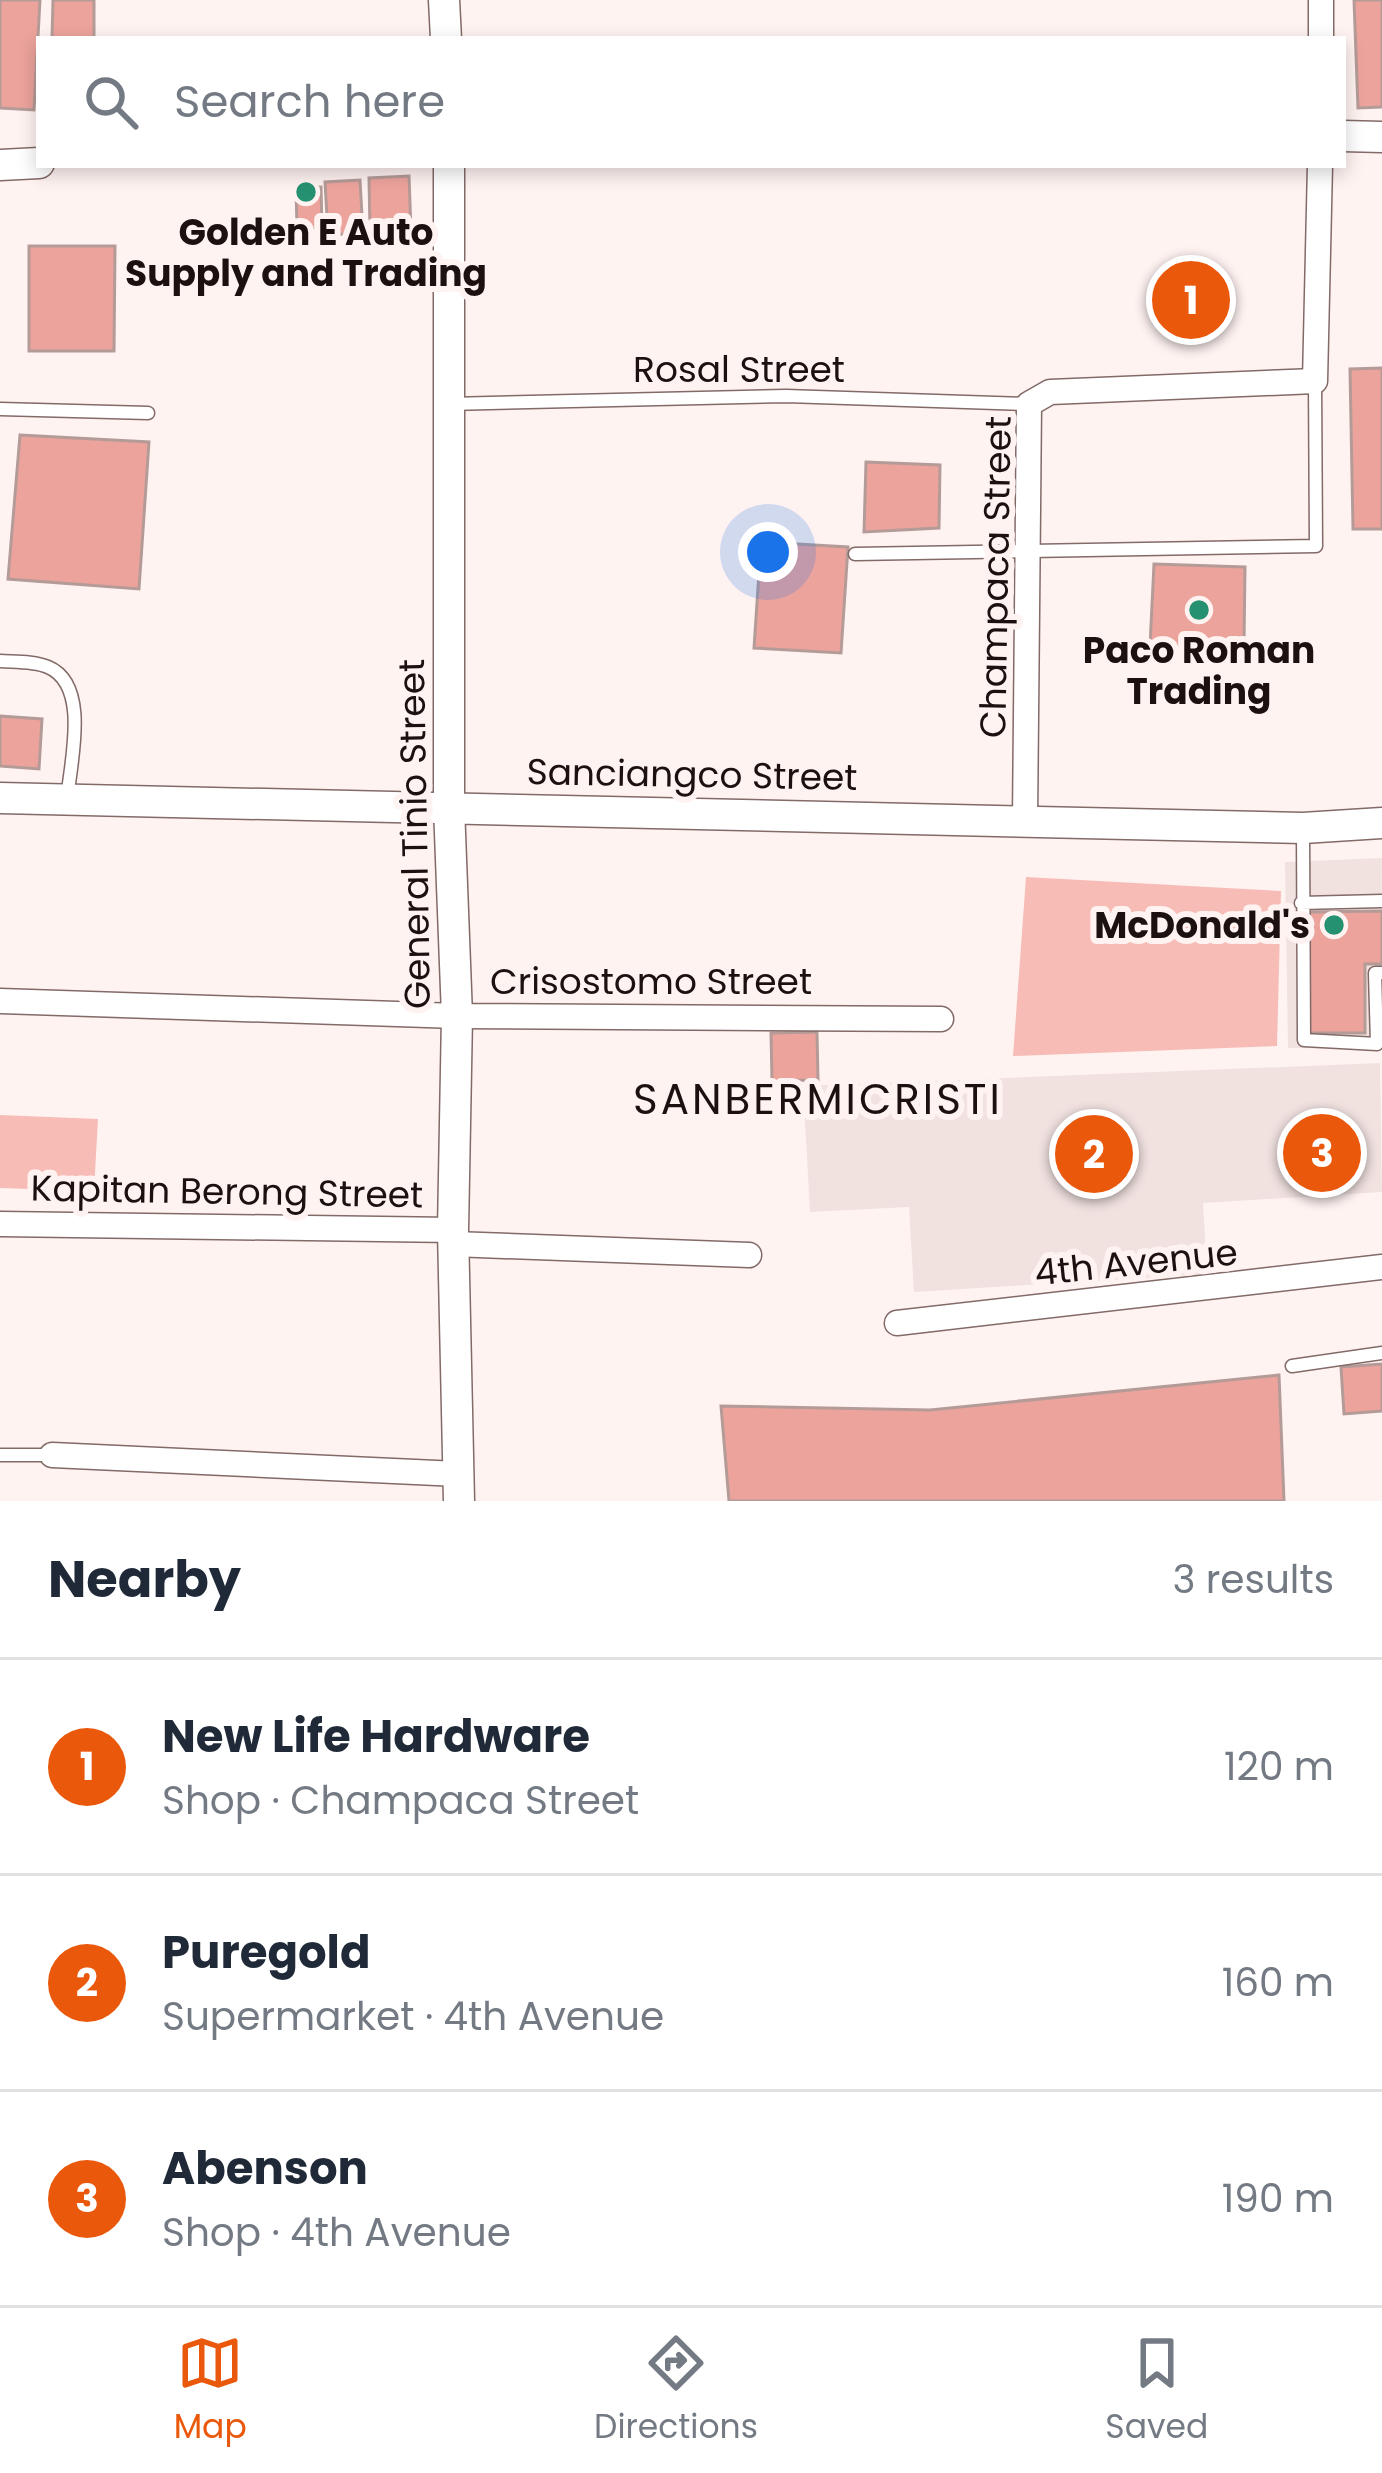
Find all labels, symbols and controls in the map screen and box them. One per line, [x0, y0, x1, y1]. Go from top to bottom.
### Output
search box [36, 36, 1346, 168]
icon: search [78, 69, 144, 135]
text: Search here [174, 70, 445, 133]
marker: Golden E Auto Supply and Trading [293, 179, 319, 205]
place label: Golden E Auto Supply and Trading [125, 207, 487, 299]
pin: 1 [1152, 255, 1230, 345]
street label: Rosal Street [633, 344, 845, 395]
street label: Champaca Street [967, 416, 1024, 738]
your location [738, 522, 798, 582]
marker: Paco Roman Trading [1186, 597, 1212, 623]
place label: Paco Roman Trading [1083, 625, 1315, 717]
street label: General Tinio Street [386, 658, 443, 1010]
street label: Sanciangco Street [526, 746, 858, 803]
place label: McDonald's [1094, 900, 1310, 951]
marker: McDonald's [1321, 912, 1347, 938]
street label: Crisostomo Street [490, 956, 812, 1007]
district label: SANBERMICRISTI [633, 1070, 1003, 1129]
pin: 3 [1283, 1108, 1361, 1198]
pin: 2 [1055, 1109, 1133, 1199]
street label: Kapitan Berong Street [30, 1163, 424, 1220]
street label: 4th Avenue [1032, 1226, 1240, 1298]
text: Nearby [48, 1543, 241, 1615]
text: 3 results [1172, 1552, 1334, 1607]
text: New Life Hardware [162, 1705, 590, 1768]
text: 1 [80, 1739, 94, 1794]
text: 120 m [1224, 1739, 1334, 1794]
text: Shop · Champaca Street [162, 1773, 639, 1828]
text: Puregold [162, 1921, 370, 1984]
text: 2 [76, 1955, 98, 2010]
text: 160 m [1222, 1955, 1334, 2010]
text: Supermarket · 4th Avenue [162, 1989, 664, 2044]
text: Abenson [162, 2137, 368, 2200]
text: 3 [75, 2171, 99, 2226]
text: 190 m [1222, 2171, 1334, 2226]
text: Shop · 4th Avenue [162, 2205, 511, 2260]
tab: Map [174, 2330, 247, 2452]
tab: Directions [594, 2330, 758, 2452]
tab: Saved [1105, 2330, 1208, 2452]

